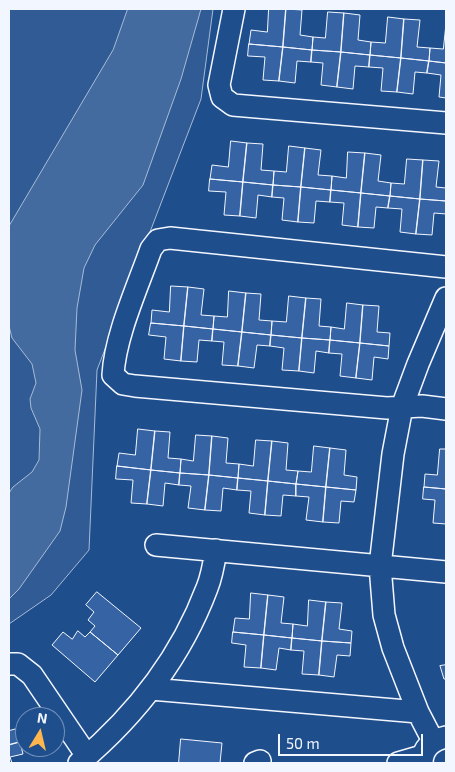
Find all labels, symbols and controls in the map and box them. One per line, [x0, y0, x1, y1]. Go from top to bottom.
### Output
north arrow [15, 707, 65, 757]
text: N [36, 708, 49, 727]
scale bar [280, 724, 425, 756]
text: 50 m [286, 734, 320, 752]

